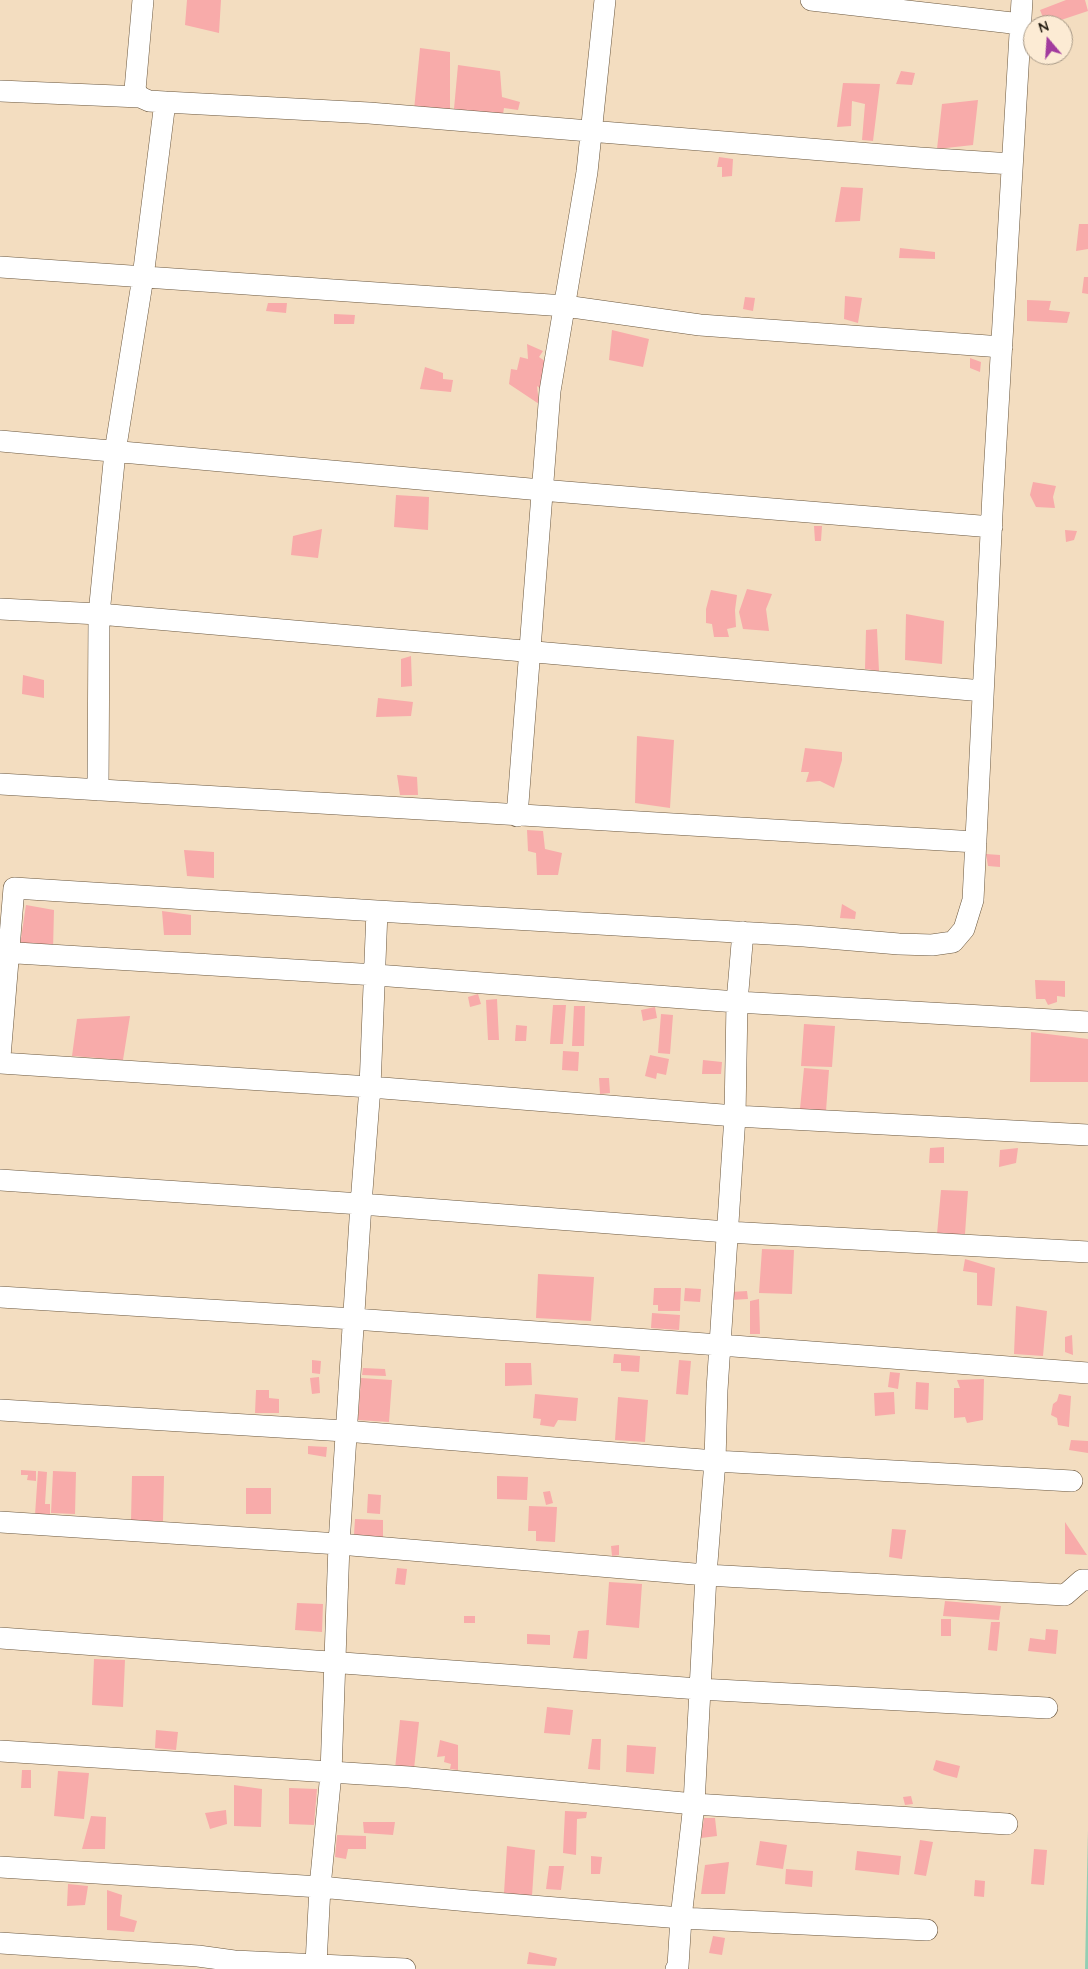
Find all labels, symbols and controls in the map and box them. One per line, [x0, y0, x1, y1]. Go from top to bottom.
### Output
north arrow [1023, 15, 1073, 65]
text: N [1036, 17, 1051, 37]

